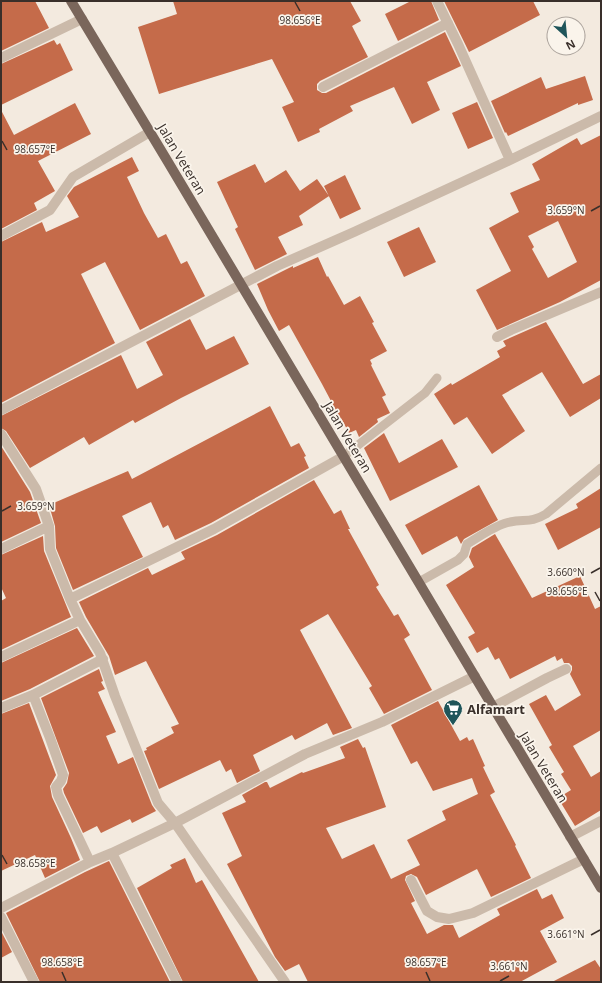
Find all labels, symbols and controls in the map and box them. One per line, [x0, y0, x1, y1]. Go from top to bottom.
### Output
text: 98.656°E [279, 13, 321, 27]
north arrow [546, 16, 586, 56]
text: N [563, 37, 578, 54]
street label: Jalan Veteran [153, 118, 210, 198]
text: 98.657°E [14, 142, 56, 156]
text: 3.659°N [547, 203, 585, 217]
street label: Jalan Veteran [319, 396, 376, 476]
text: 3.659°N [17, 499, 55, 513]
text: 3.660°N [547, 565, 585, 579]
text: 98.656°E [546, 584, 588, 598]
supermarket icon: Alfamart [442, 698, 464, 726]
place label: Alfamart [467, 700, 525, 718]
street label: Jalan Veteran [515, 726, 572, 806]
text: 98.658°E [14, 856, 56, 870]
text: 3.661°N [547, 927, 585, 941]
text: 98.658°E [41, 955, 83, 969]
text: 98.657°E [405, 955, 447, 969]
text: 3.661°N [490, 959, 528, 973]

